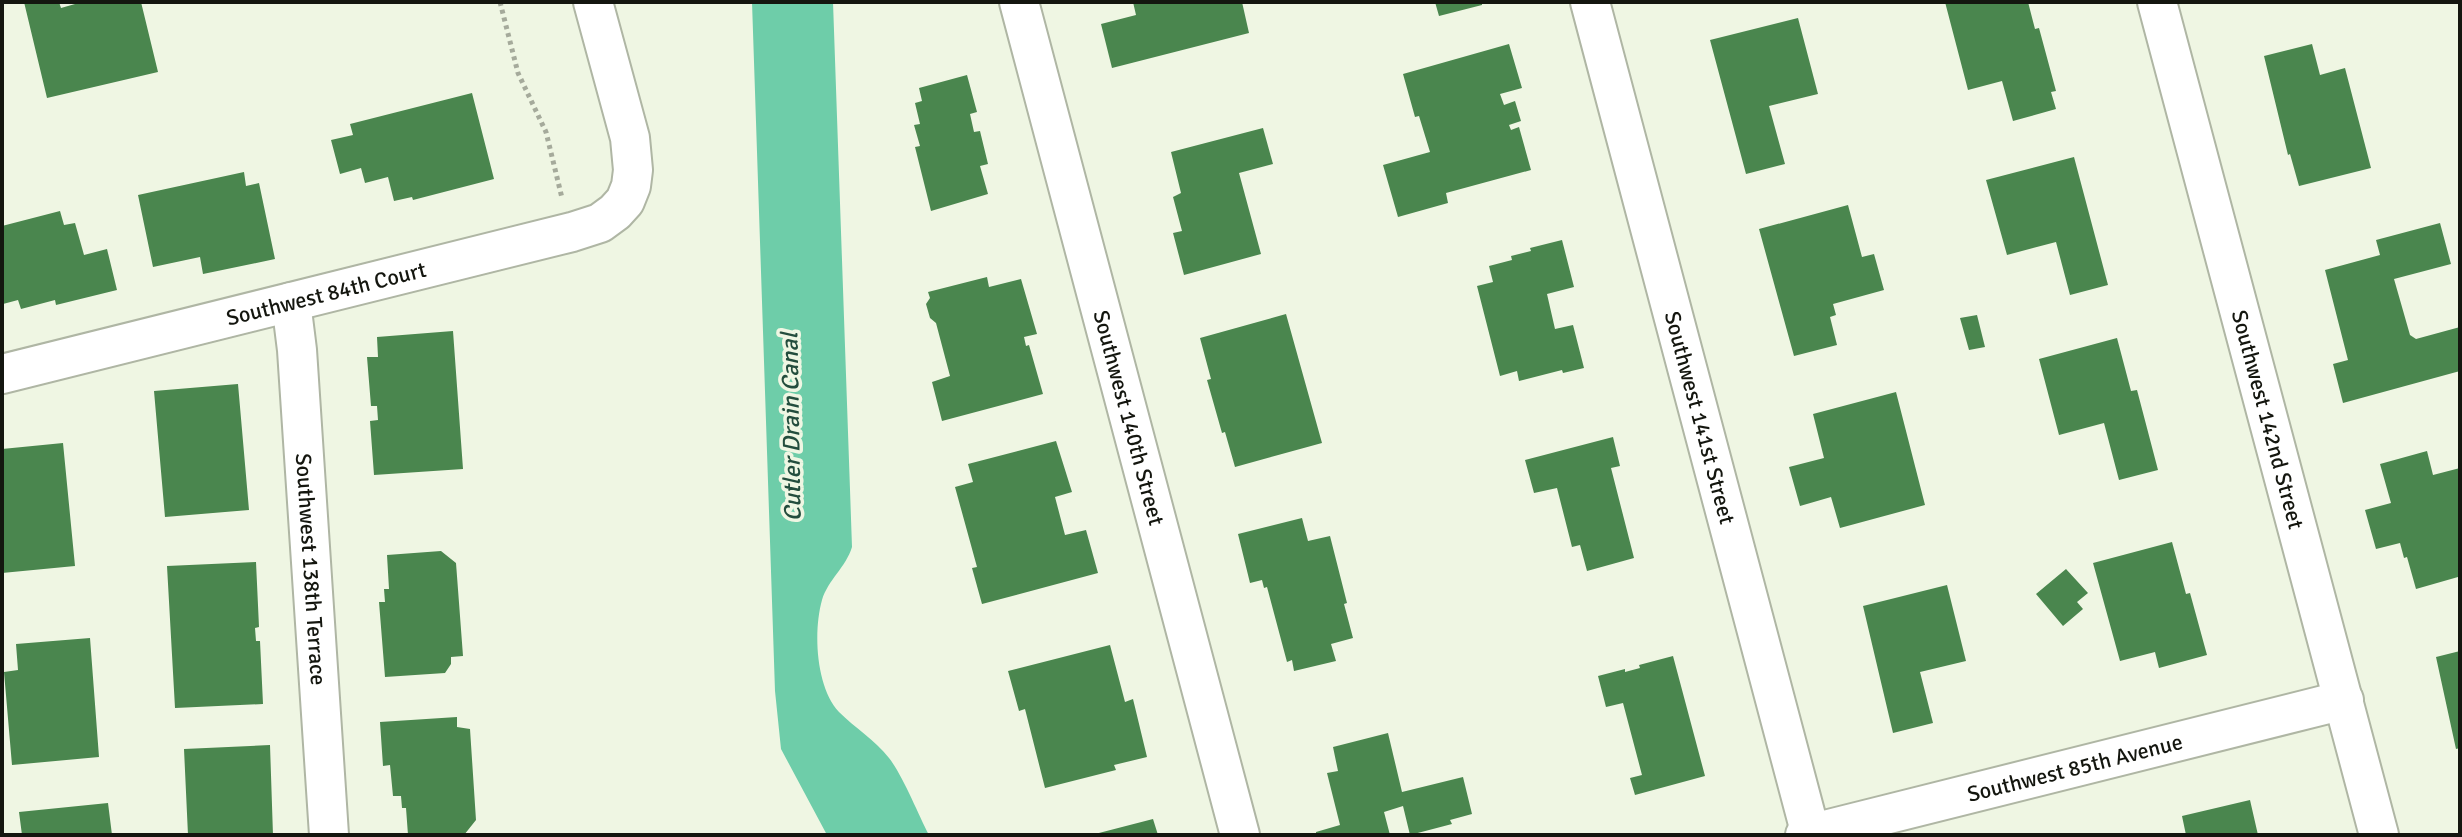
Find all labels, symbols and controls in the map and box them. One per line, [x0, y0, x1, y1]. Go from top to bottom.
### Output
street label: Southwest 84th Court [223, 256, 429, 332]
street label: Southwest 140th Street [1087, 307, 1170, 529]
street label: Southwest 142nd Street [2226, 307, 2310, 532]
street label: Southwest 141st Street [1659, 308, 1741, 527]
water label: Cutler Drain Canal [774, 330, 808, 522]
street label: Southwest 138th Terrace [290, 452, 332, 686]
street label: Southwest 85th Avenue [1964, 728, 2185, 808]

